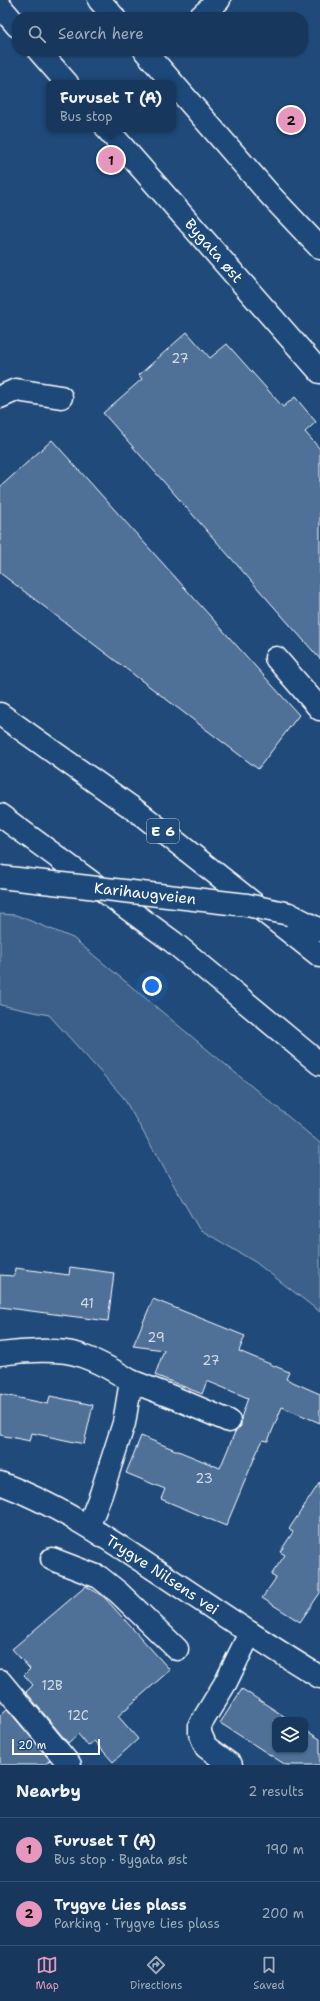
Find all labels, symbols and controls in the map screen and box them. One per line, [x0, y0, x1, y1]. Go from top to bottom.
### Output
search box [12, 12, 308, 56]
icon: search [26, 23, 48, 45]
text: Search here [58, 24, 144, 44]
popup [46, 80, 176, 132]
text: Furuset T (A) [60, 88, 162, 108]
pin: 2 [278, 105, 304, 135]
text: Bus stop [60, 108, 113, 125]
pin: 1 [98, 145, 124, 175]
street label: Bygata øst [180, 214, 247, 287]
house number: 27 [171, 350, 189, 367]
road number: E 6 [147, 819, 179, 843]
street label: Karihaugveien [93, 878, 197, 909]
your location [142, 976, 162, 996]
house number: 41 [80, 1295, 94, 1312]
house number: 29 [147, 1329, 165, 1346]
house number: 27 [202, 1352, 220, 1369]
house number: 23 [195, 1470, 213, 1487]
street label: Trygve Nilsens vei [102, 1530, 223, 1619]
house number: 12B [41, 1677, 63, 1694]
house number: 12C [67, 1707, 89, 1724]
map controls [272, 1717, 308, 1753]
button: layers [272, 1717, 308, 1753]
scale bar [12, 1737, 100, 1756]
text: 20 m [18, 1738, 46, 1753]
text: Nearby [16, 1780, 81, 1802]
text: 2 results [248, 1783, 304, 1800]
text: Furuset T (A) [54, 1831, 156, 1851]
text: 1 [26, 1841, 32, 1858]
text: 190 m [265, 1841, 304, 1858]
text: Bus stop · Bygata øst [54, 1851, 188, 1868]
text: Trygve Lies plass [54, 1895, 187, 1915]
text: 2 [24, 1905, 34, 1922]
text: 200 m [262, 1905, 304, 1922]
text: Parking · Trygve Lies plass [54, 1915, 220, 1932]
tab: Map [35, 1954, 59, 1993]
tab: Directions [130, 1954, 182, 1993]
tab: Saved [253, 1954, 285, 1993]

